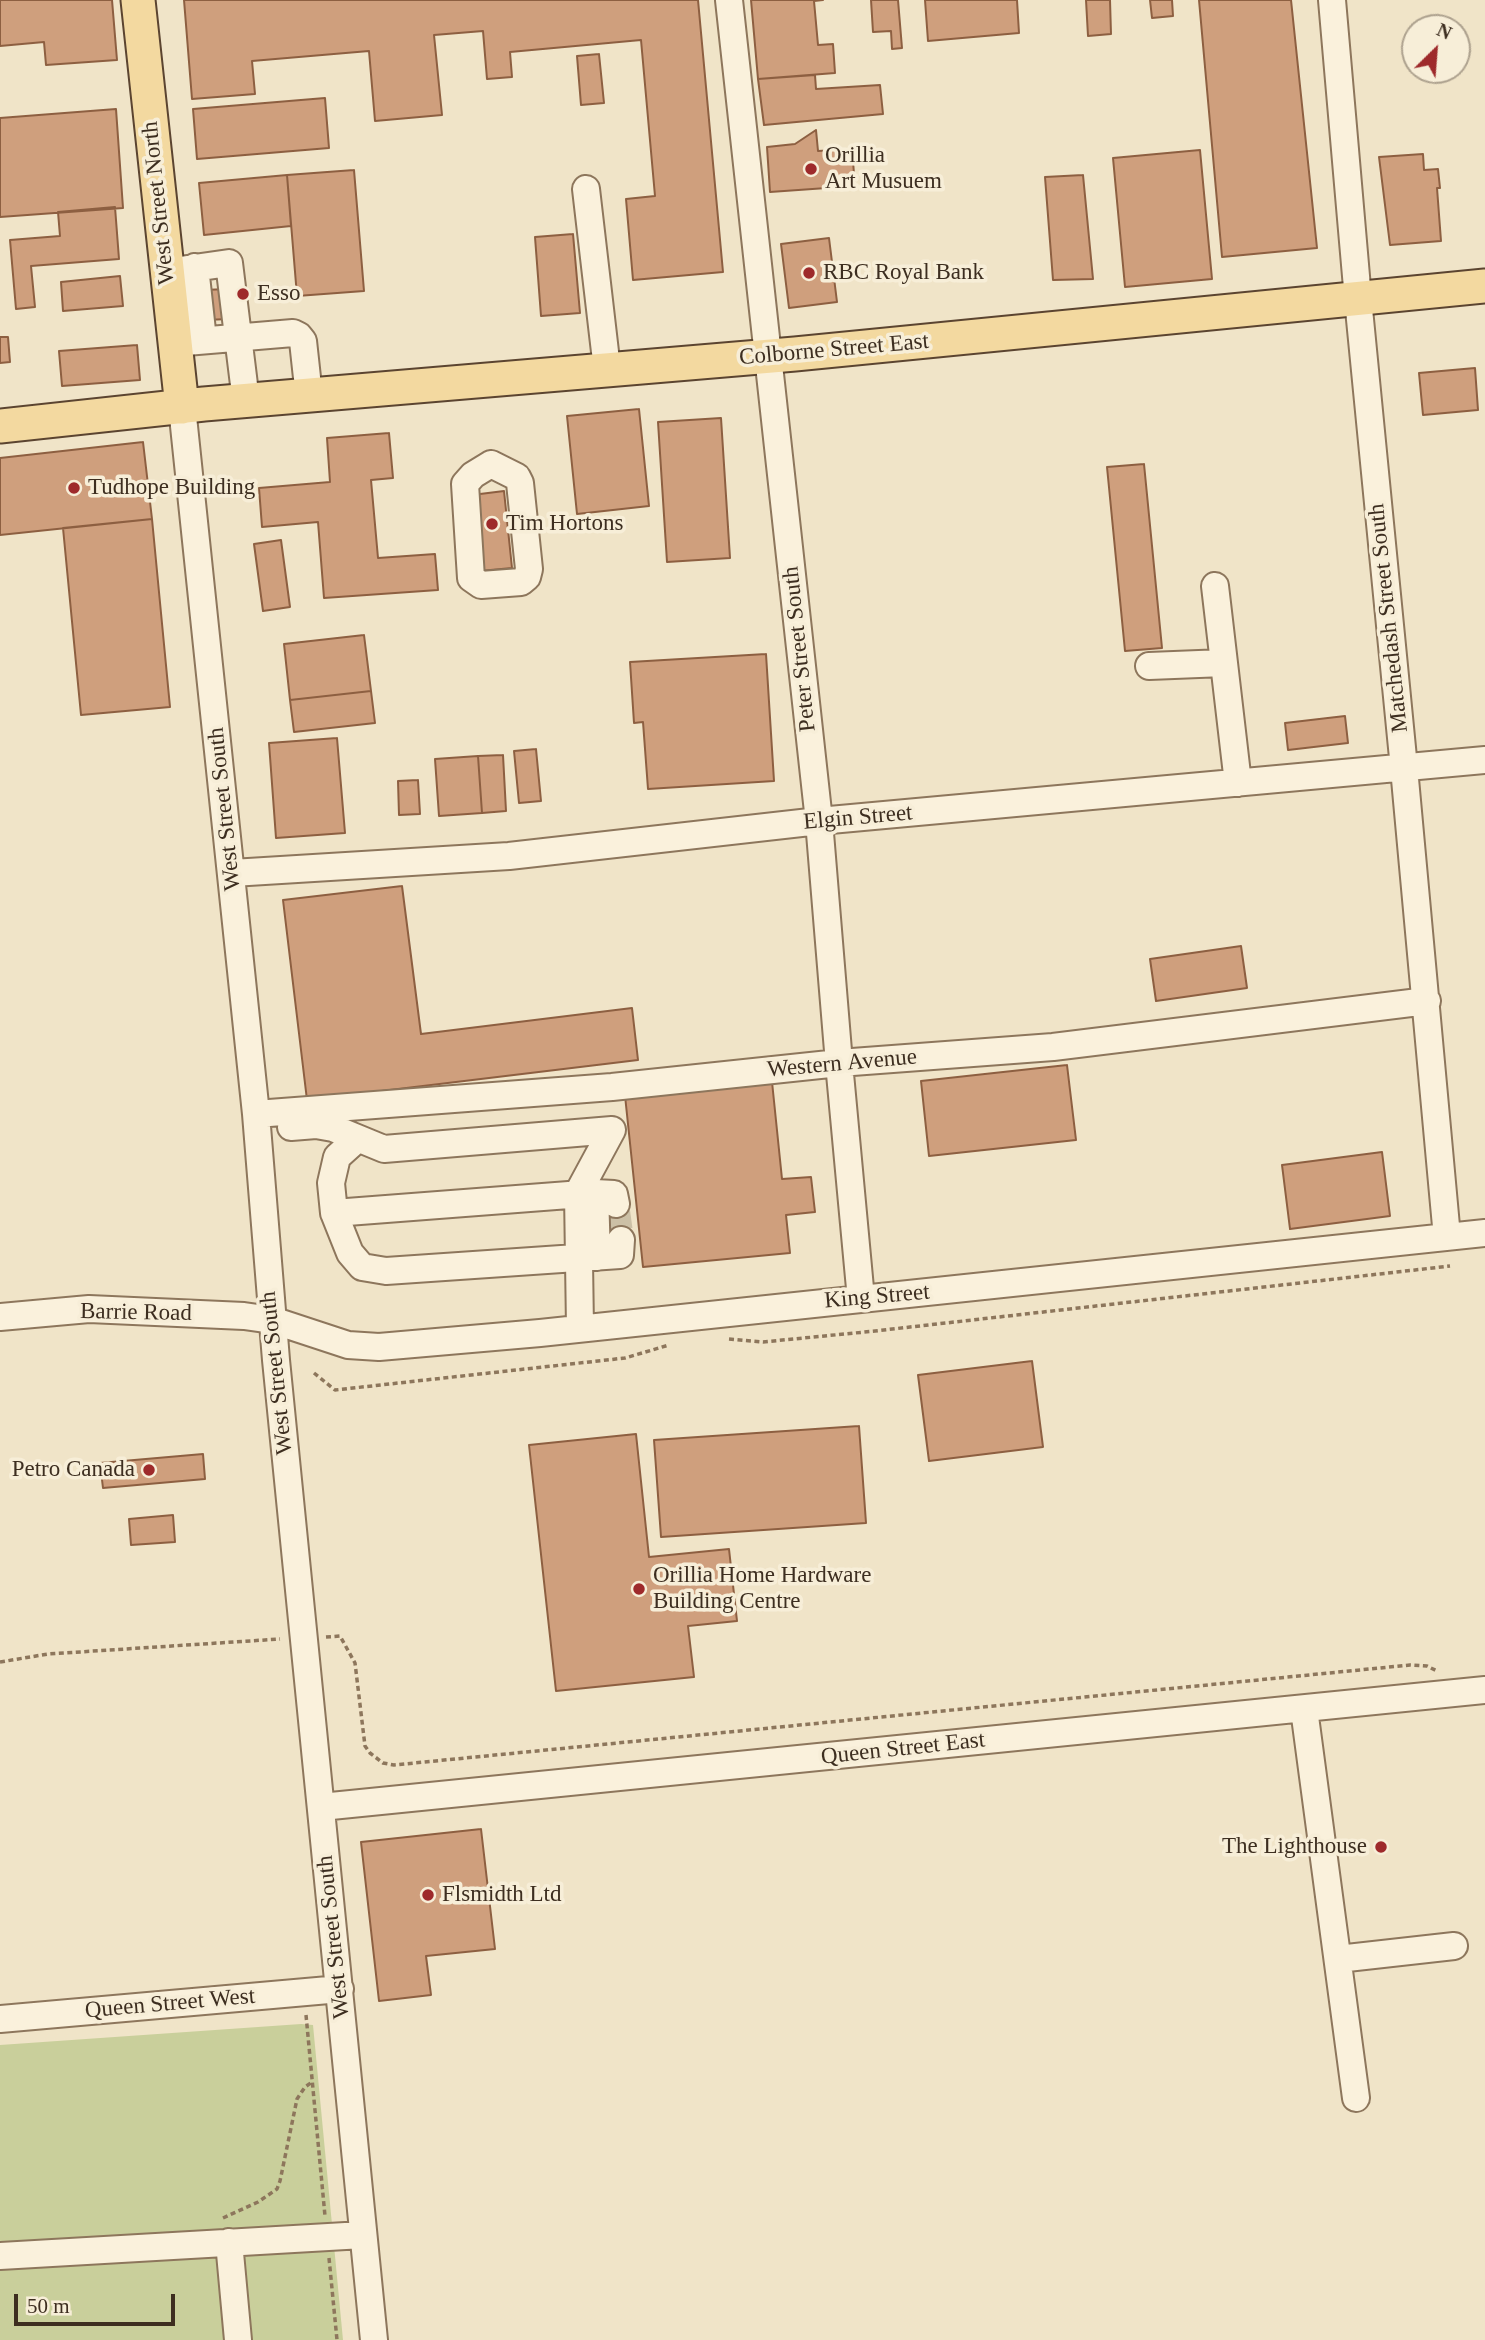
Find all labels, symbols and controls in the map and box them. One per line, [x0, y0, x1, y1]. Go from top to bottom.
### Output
north arrow [1401, 14, 1471, 84]
text: N [1434, 19, 1455, 44]
street label: West Street North [137, 120, 181, 286]
place label: Orillia Art Musuem [825, 142, 942, 196]
marker: Orillia Art Musuem [803, 161, 819, 177]
place label: RBC Royal Bank [823, 259, 984, 287]
marker: RBC Royal Bank [801, 265, 817, 281]
place label: Esso [257, 280, 300, 308]
marker: Esso [235, 286, 251, 302]
street label: Colborne Street East [738, 328, 930, 372]
place label: Tudhope Building [88, 474, 255, 502]
marker: Tudhope Building [66, 480, 82, 496]
street label: Matchedash Street South [1363, 502, 1415, 734]
place label: Tim Hortons [506, 510, 623, 538]
marker: Tim Hortons [484, 516, 500, 532]
street label: Peter Street South [778, 565, 822, 733]
street label: West Street South [203, 726, 247, 892]
street label: Elgin Street [802, 799, 914, 837]
street label: Western Avenue [766, 1044, 918, 1084]
street label: King Street [823, 1279, 931, 1315]
street label: West Street South [255, 1290, 299, 1456]
street label: Barrie Road [80, 1298, 192, 1328]
place label: Petro Canada [12, 1456, 135, 1484]
marker: Petro Canada [141, 1462, 157, 1478]
place label: Orillia Home Hardware Building Centre [653, 1562, 871, 1616]
marker: Orillia Home Hardware Building Centre [631, 1581, 647, 1597]
street label: Queen Street East [820, 1727, 986, 1771]
place label: The Lighthouse [1222, 1833, 1367, 1861]
marker: The Lighthouse [1373, 1839, 1389, 1855]
street label: West Street South [312, 1854, 356, 2020]
place label: Flsmidth Ltd [442, 1881, 561, 1909]
marker: Flsmidth Ltd [420, 1887, 436, 1903]
street label: Queen Street West [84, 1983, 256, 2025]
scale bar [18, 2280, 178, 2324]
text: 50 m [27, 2294, 70, 2318]

